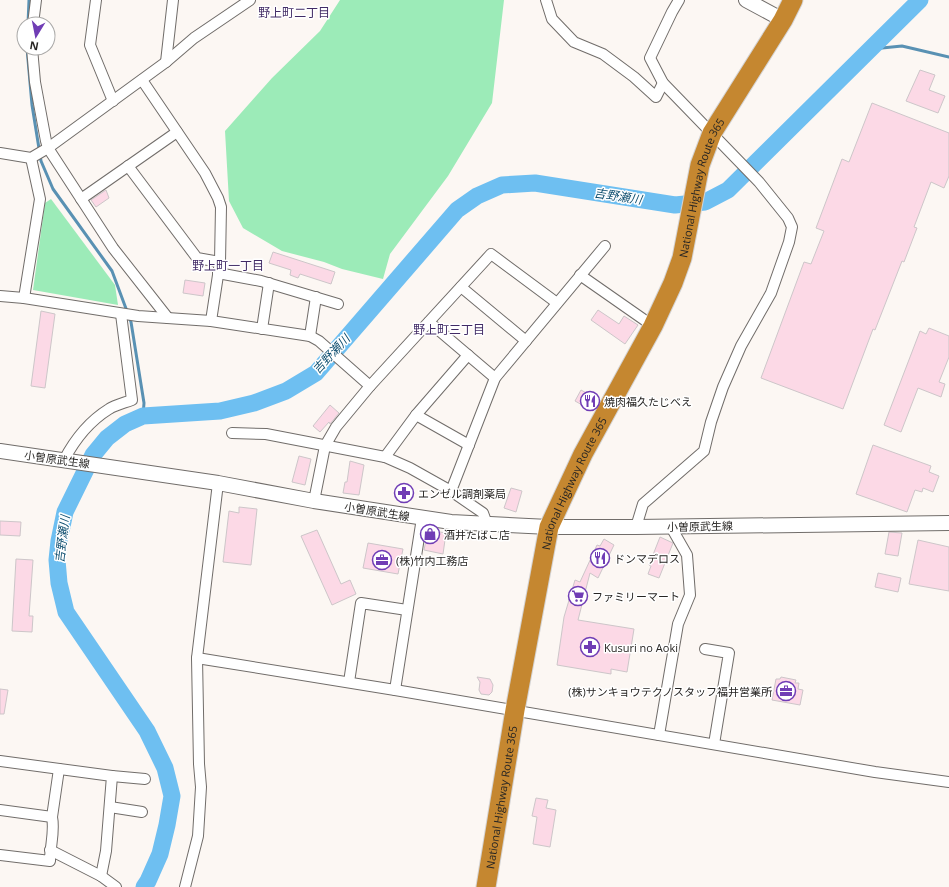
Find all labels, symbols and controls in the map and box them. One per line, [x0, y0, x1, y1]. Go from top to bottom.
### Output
district label: 野上町二丁目 [258, 4, 330, 21]
north arrow [16, 16, 56, 56]
text: N [28, 38, 40, 55]
street label: National Highway Route 365 [675, 115, 727, 259]
water label: 吉野瀬川 [593, 184, 645, 208]
district label: 野上町一丁目 [192, 257, 264, 274]
district label: 野上町三丁目 [413, 321, 485, 338]
water label: 吉野瀬川 [308, 329, 355, 377]
restaurant icon: 焼肉福久たじべえ [579, 390, 601, 412]
place label: 焼肉福久たじべえ [604, 394, 692, 409]
street label: National Highway Route 365 [537, 414, 609, 551]
street label: 小曽原武生線 [23, 447, 91, 471]
pharmacy icon: エンゼル調剤薬局 [393, 482, 415, 504]
place label: エンゼル調剤薬局 [418, 486, 506, 501]
street label: 小曽原武生線 [343, 498, 411, 524]
water label: 吉野瀬川 [51, 512, 74, 564]
street label: 小曽原武生線 [667, 518, 733, 534]
shop icon: 酒井たばこ店 [419, 523, 441, 545]
place label: 酒井たばこ店 [444, 527, 510, 542]
restaurant icon: ドンマデロス [589, 547, 611, 569]
office icon: (株)竹内工務店 [371, 549, 393, 571]
place label: ドンマデロス [614, 551, 680, 566]
place label: (株)竹内工務店 [396, 553, 469, 568]
supermarket icon: ファミリーマート [567, 585, 589, 607]
place label: ファミリーマート [592, 589, 680, 604]
pharmacy icon: Kusuri no Aoki [579, 636, 601, 658]
place label: Kusuri no Aoki [604, 640, 678, 655]
office icon: (株)サンキョウテクノスタッフ福井営業所 [775, 680, 797, 702]
place label: (株)サンキョウテクノスタッフ福井営業所 [568, 684, 773, 699]
street label: National Highway Route 365 [482, 724, 520, 870]

